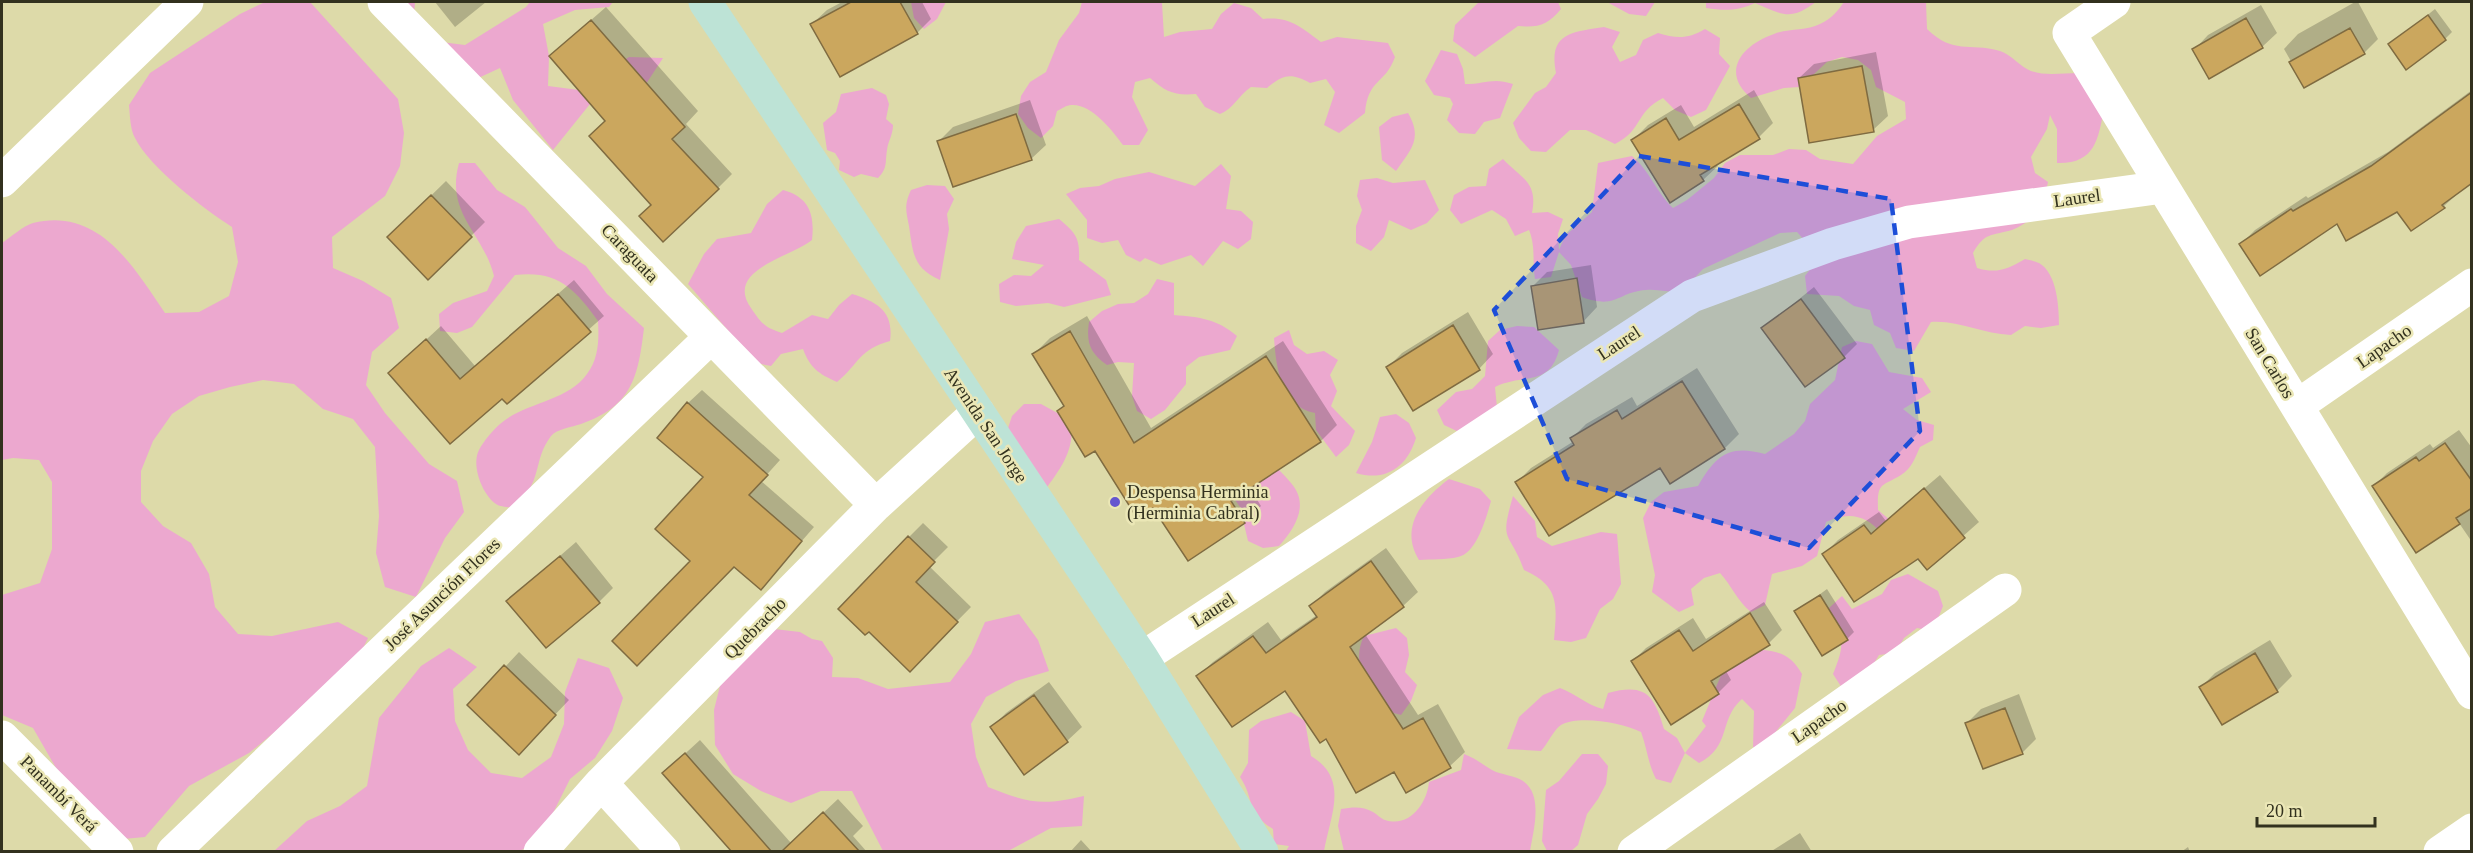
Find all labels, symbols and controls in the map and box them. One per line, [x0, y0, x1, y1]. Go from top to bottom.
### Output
street label: Laurel [2052, 185, 2102, 211]
street label: Caraguata [597, 220, 663, 286]
street label: Lapacho [2353, 320, 2415, 372]
street label: Laurel [1594, 322, 1644, 364]
street label: San Carlos [2241, 324, 2299, 402]
street label: Avenida San Jorge [940, 364, 1032, 486]
place label: Despensa Herminia (Herminia Cabral) [1127, 482, 1268, 524]
marker: Despensa Herminia (Herminia Cabral) [1108, 495, 1122, 509]
street label: José Asunción Flores [380, 534, 504, 654]
street label: Laurel [1188, 589, 1238, 631]
street label: Quebracho [720, 593, 790, 663]
street label: Lapacho [1788, 695, 1850, 747]
street label: Panambí Verá [17, 752, 101, 836]
scale bar [2257, 790, 2376, 828]
text: 20 m [2266, 801, 2303, 821]

